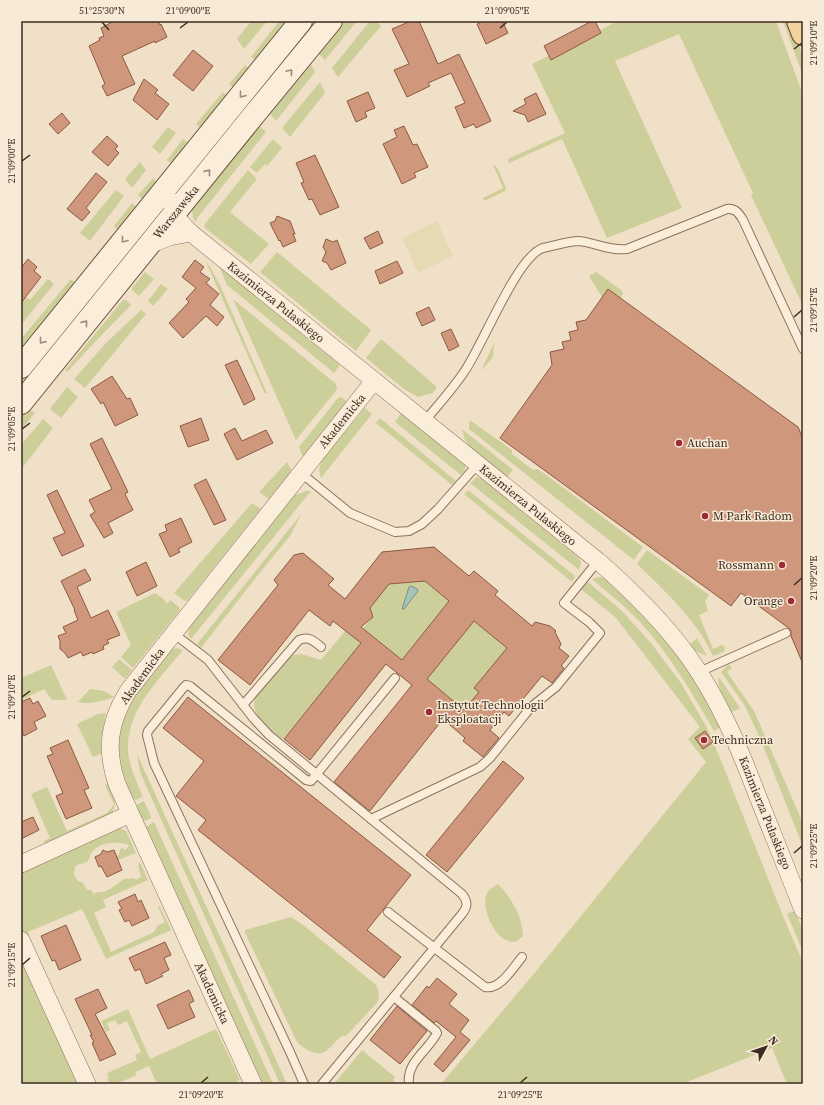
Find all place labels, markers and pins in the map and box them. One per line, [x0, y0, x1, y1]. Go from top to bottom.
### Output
place label: Auchan [687, 435, 728, 451]
marker: Auchan [674, 438, 684, 448]
place label: M Park Radom [713, 508, 792, 524]
marker: M Park Radom [700, 511, 710, 521]
place label: Rossmann [718, 557, 774, 573]
marker: Rossmann [777, 560, 787, 570]
place label: Orange [744, 593, 783, 609]
marker: Orange [786, 596, 796, 606]
place label: Instytut Technologii Eksploatacji [437, 697, 545, 727]
marker: Instytut Technologii Eksploatacji [424, 707, 434, 717]
place label: Techniczna [712, 732, 774, 748]
marker: Techniczna [699, 735, 709, 745]

